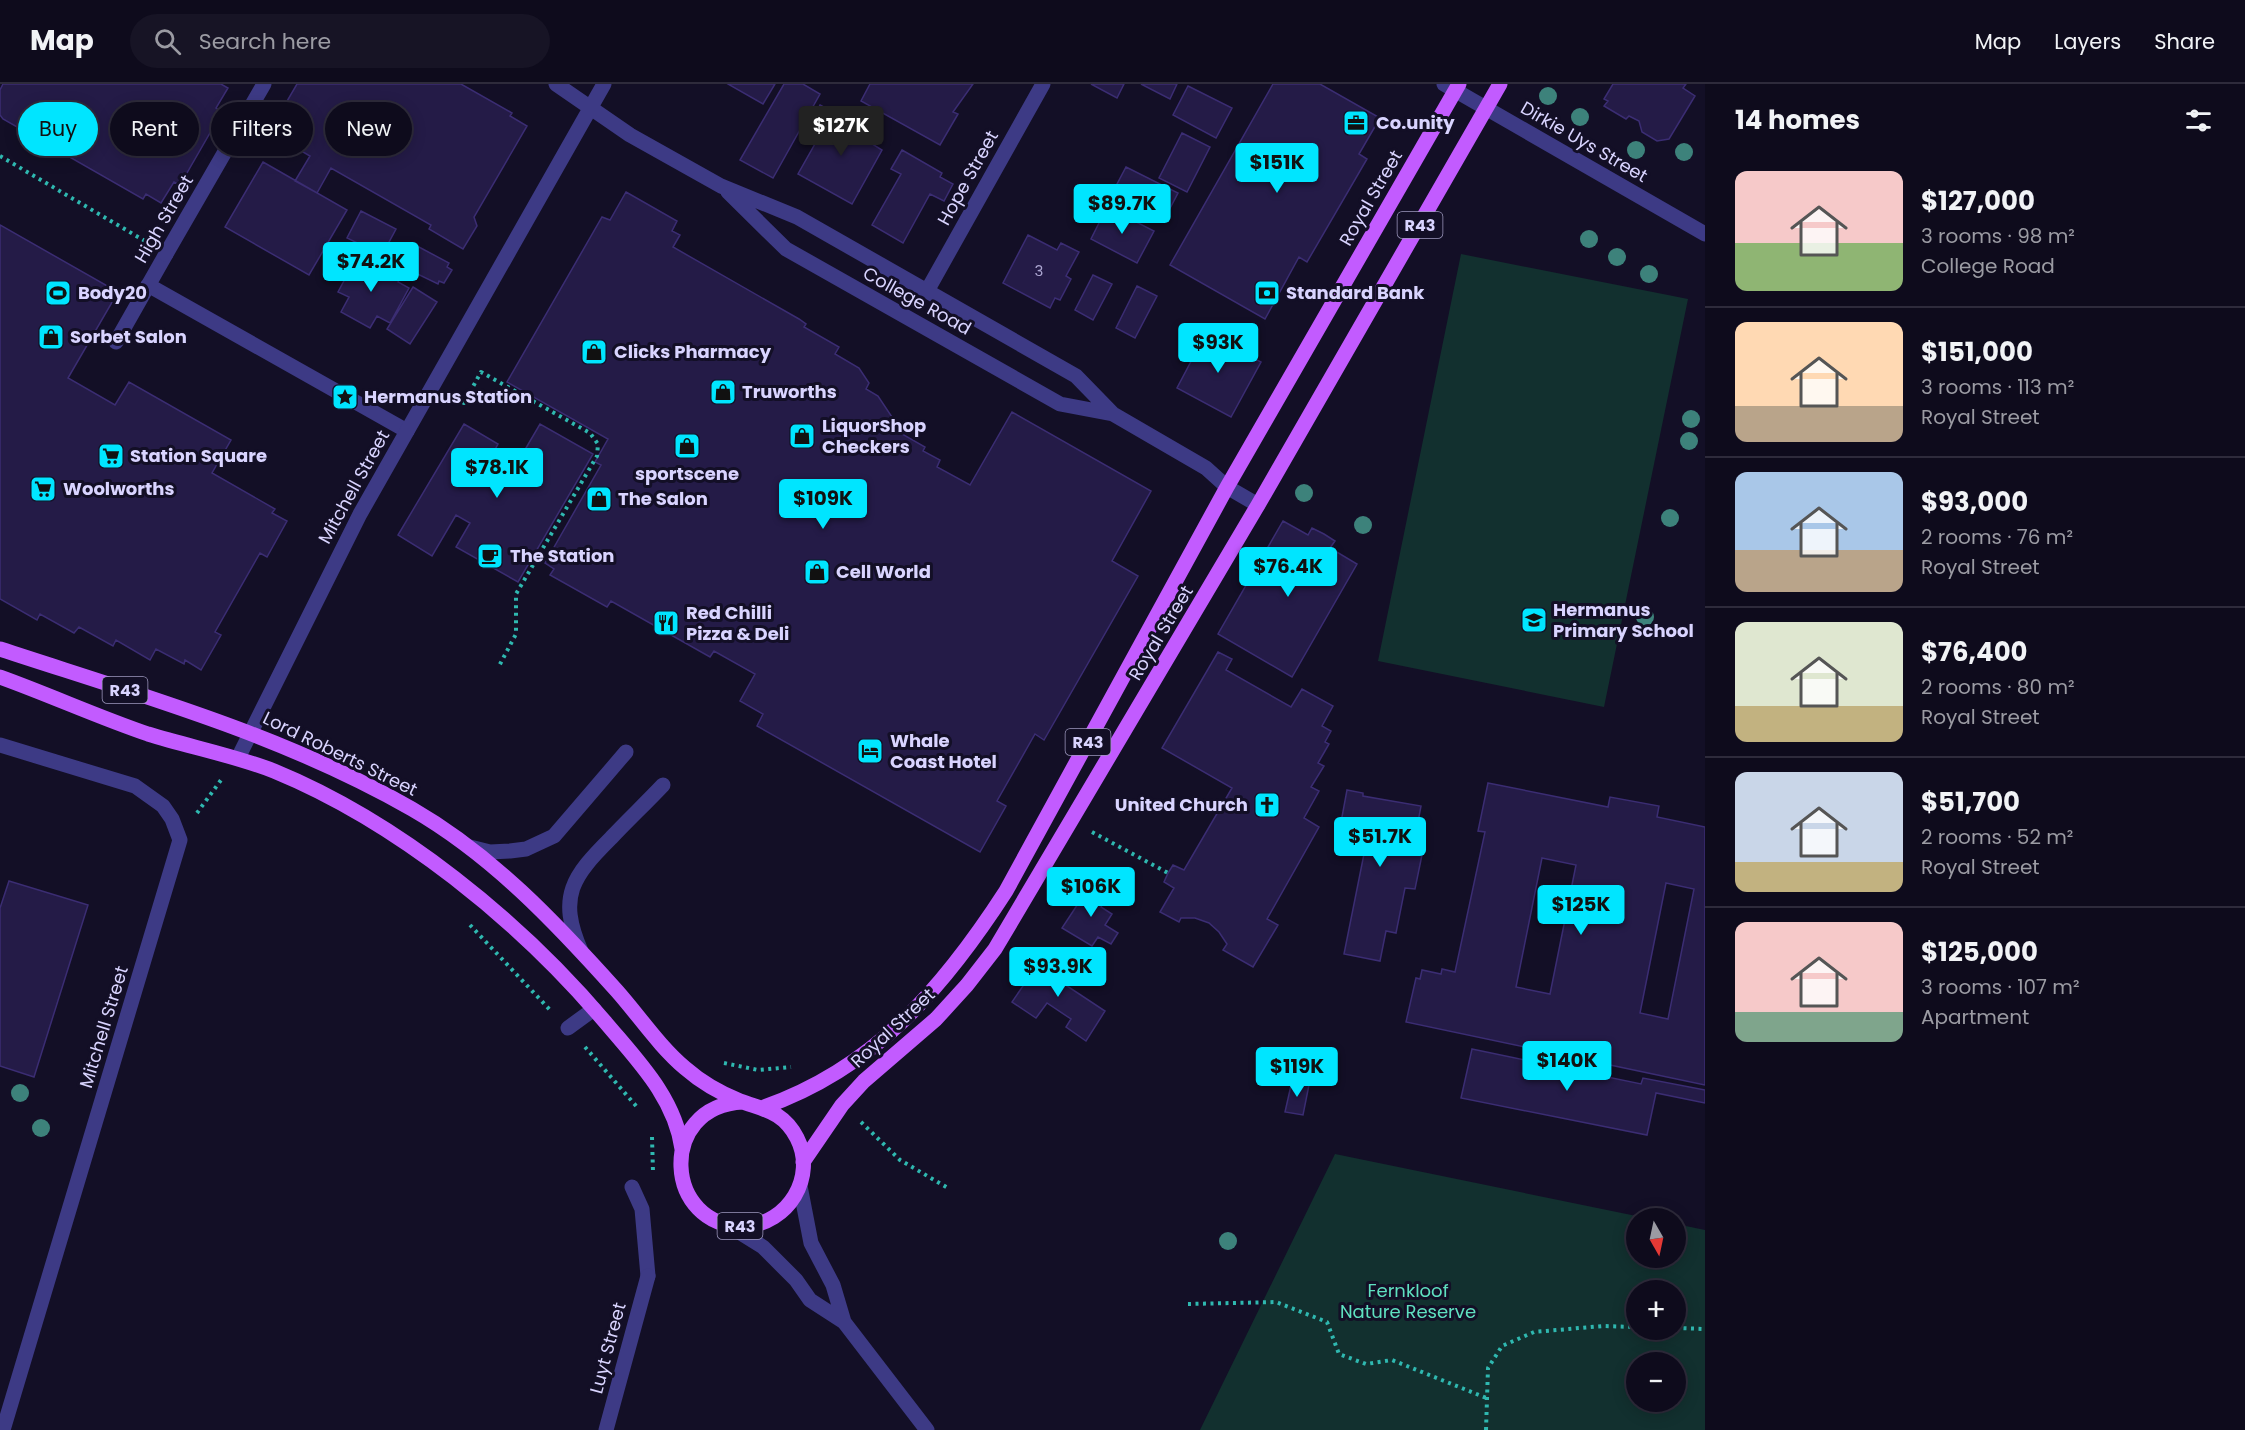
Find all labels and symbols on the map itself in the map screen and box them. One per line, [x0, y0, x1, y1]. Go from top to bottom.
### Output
street label: Dirkie Uys Street [1516, 95, 1652, 188]
pin: $127K [799, 106, 883, 157]
office icon: Co.unity [1341, 108, 1371, 138]
place label: Co.unity [1376, 110, 1455, 135]
street label: Hope Street [931, 126, 1004, 230]
pin: $151K [1235, 143, 1319, 194]
street label: Royal Street [1333, 145, 1408, 250]
street label: High Street [128, 170, 199, 267]
pin: $89.7K [1073, 184, 1171, 235]
road number: R43 [1398, 212, 1442, 238]
pin: $74.2K [322, 242, 420, 293]
street label: College Road [859, 260, 976, 341]
house number: 3 [1035, 260, 1043, 281]
sports icon: Body20 [43, 278, 73, 308]
bank icon: Standard Bank [1252, 278, 1282, 308]
place label: Body20 [78, 280, 147, 305]
place label: Standard Bank [1286, 280, 1425, 305]
shop icon: Sorbet Salon [36, 322, 66, 352]
pin: $93K [1182, 323, 1254, 374]
place label: Sorbet Salon [70, 324, 187, 349]
shop icon: Clicks Pharmacy [579, 337, 609, 367]
place label: Clicks Pharmacy [614, 339, 772, 364]
shop icon: Truworths [708, 377, 738, 407]
place label: Truworths [742, 379, 837, 404]
place icon: Hermanus Station [330, 382, 360, 412]
place label: Hermanus Station [364, 384, 532, 409]
place label: LiquorShop Checkers [822, 413, 926, 459]
shop icon: LiquorShop Checkers [787, 421, 817, 451]
street label: Mitchell Street [312, 425, 395, 548]
shop icon: sportscene [672, 431, 702, 461]
supermarket icon: Station Square [96, 441, 126, 471]
place label: Station Square [130, 443, 267, 468]
pin: $78.1K [448, 448, 546, 499]
place label: sportscene [635, 461, 739, 486]
supermarket icon: Woolworths [28, 474, 58, 504]
place label: Woolworths [63, 476, 174, 501]
pin: $109K [781, 479, 865, 530]
shop icon: The Salon [584, 484, 614, 514]
place label: The Salon [618, 486, 708, 511]
cafe icon: The Station [475, 541, 505, 571]
place label: The Station [510, 543, 615, 568]
pin: $76.4K [1239, 547, 1337, 598]
shop icon: Cell World [802, 557, 832, 587]
place label: Cell World [836, 559, 931, 584]
street label: Royal Street [1122, 581, 1199, 685]
place label: Hermanus Primary School [1553, 597, 1694, 643]
place label: Red Chilli Pizza & Deli [686, 600, 789, 646]
school or university icon: Hermanus Primary School [1519, 605, 1549, 635]
restaurant icon: Red Chilli Pizza & Deli [651, 608, 681, 638]
road number: R43 [102, 677, 148, 703]
street label: Lord Roberts Street [259, 705, 422, 802]
place label: Whale Coast Hotel [890, 728, 997, 774]
road number: R43 [1066, 729, 1110, 755]
hotel icon: Whale Coast Hotel [855, 736, 885, 766]
church icon: United Church [1252, 790, 1282, 820]
place label: United Church [1115, 792, 1248, 817]
pin: $51.7K [1331, 817, 1429, 868]
pin: $106K [1049, 867, 1133, 918]
pin: $125K [1539, 885, 1623, 936]
pin: $93.9K [1009, 947, 1107, 998]
street label: Mitchell Street [73, 963, 134, 1091]
street label: Royal Street [845, 982, 940, 1073]
pin: $140K [1525, 1041, 1609, 1092]
pin: $119K [1255, 1047, 1339, 1098]
north arrow [1626, 1208, 1686, 1268]
road number: R43 [718, 1213, 762, 1239]
park label: Fernkloof Nature Reserve [1340, 1278, 1476, 1324]
street label: Luyt Street [583, 1299, 632, 1396]

